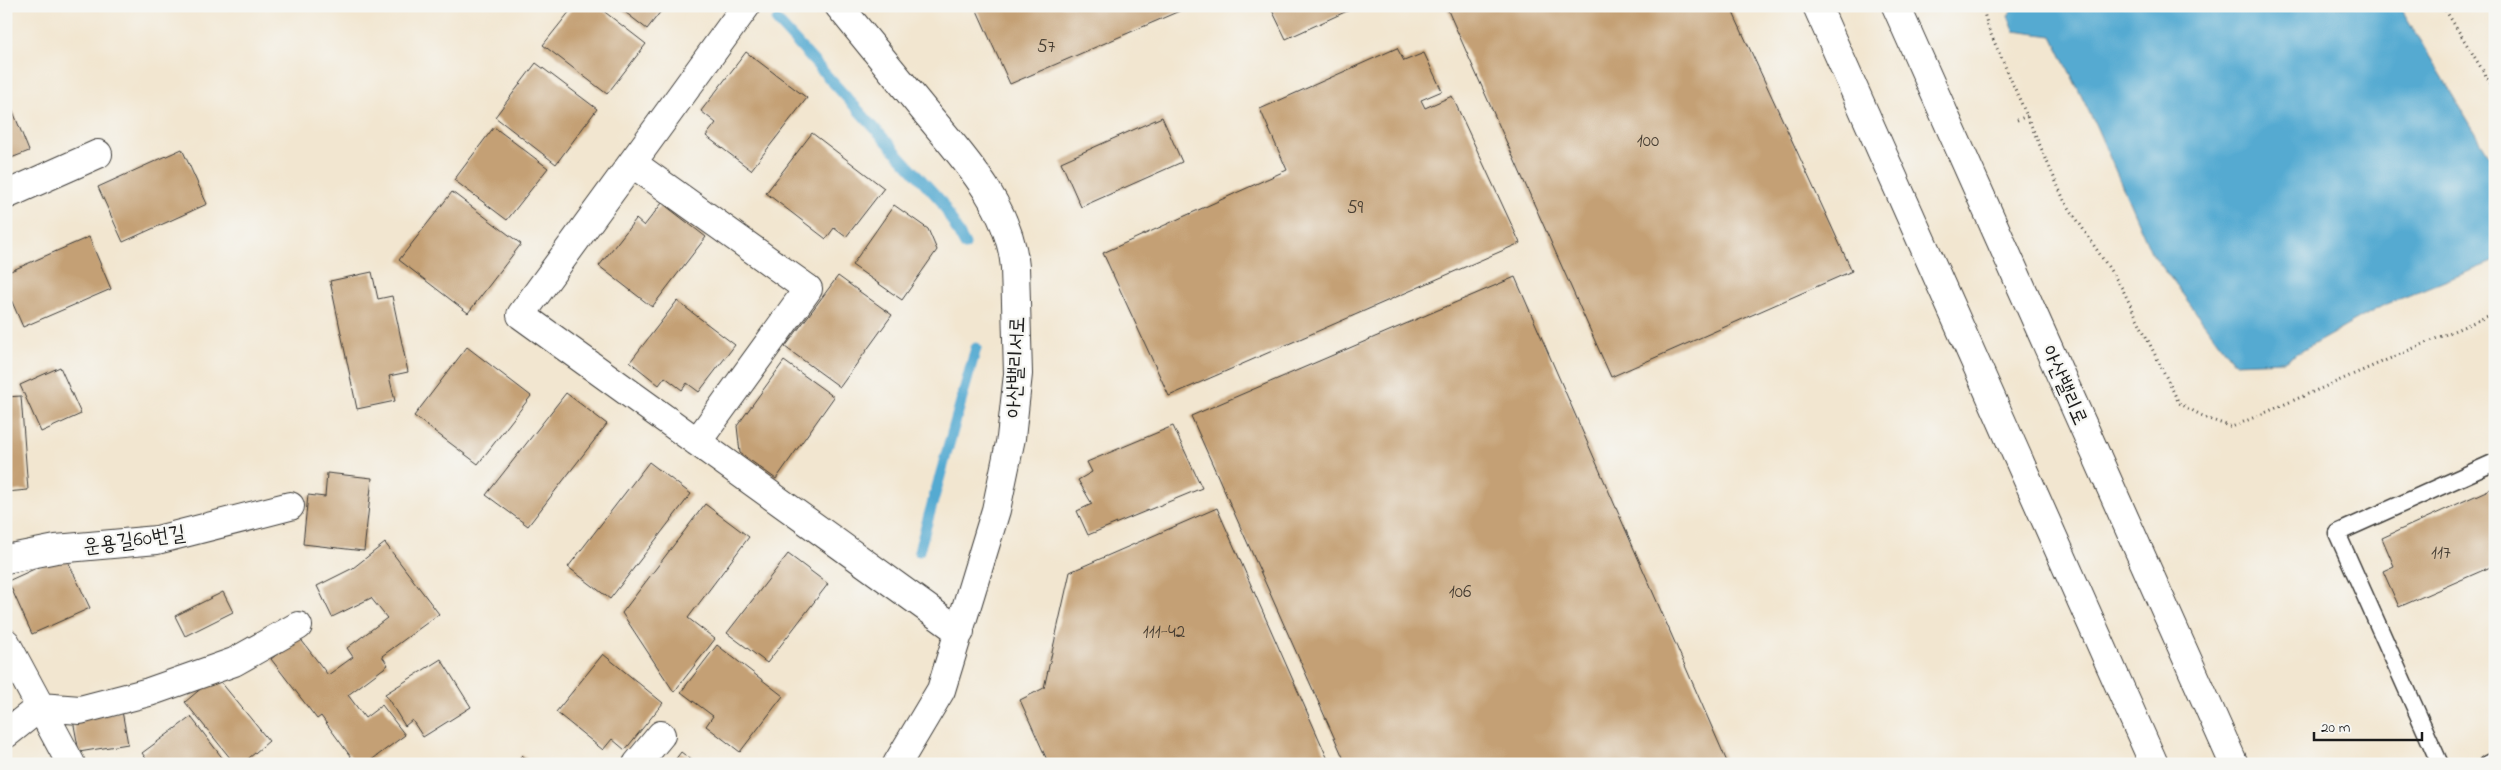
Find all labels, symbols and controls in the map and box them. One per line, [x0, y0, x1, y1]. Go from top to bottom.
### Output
house number: 57 [1037, 34, 1056, 61]
house number: 100 [1637, 128, 1659, 155]
house number: 59 [1347, 195, 1364, 222]
street label: 아산밸리서로 [1000, 316, 1034, 418]
street label: 아산밸리로 [2032, 341, 2094, 431]
street label: 운용길60번길 [81, 519, 187, 563]
house number: 117 [2431, 540, 2451, 567]
house number: 106 [1449, 579, 1471, 606]
house number: 111-42 [1143, 619, 1185, 646]
scale bar [2314, 710, 2421, 742]
text: 20 m [2321, 717, 2351, 739]

